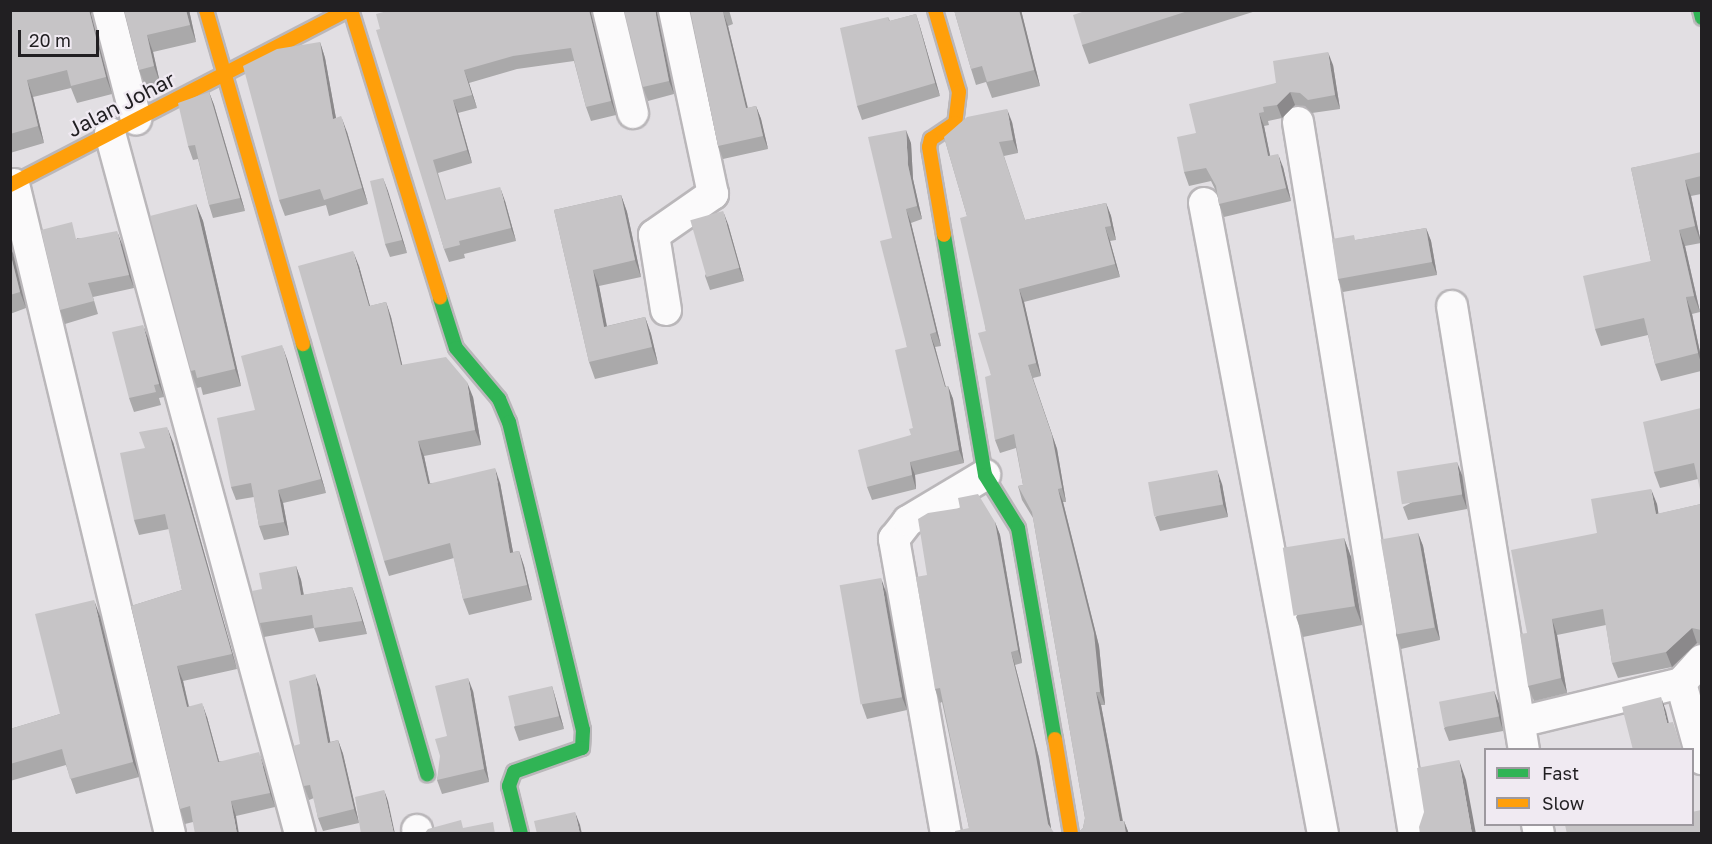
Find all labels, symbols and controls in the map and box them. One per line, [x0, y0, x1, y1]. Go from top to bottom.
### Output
scale bar [21, 18, 102, 56]
text: 20 m [29, 29, 71, 51]
street label: Jalan Johar [63, 66, 179, 142]
legend [1484, 748, 1694, 826]
text: Fast [1542, 762, 1579, 784]
text: Slow [1542, 792, 1584, 814]

